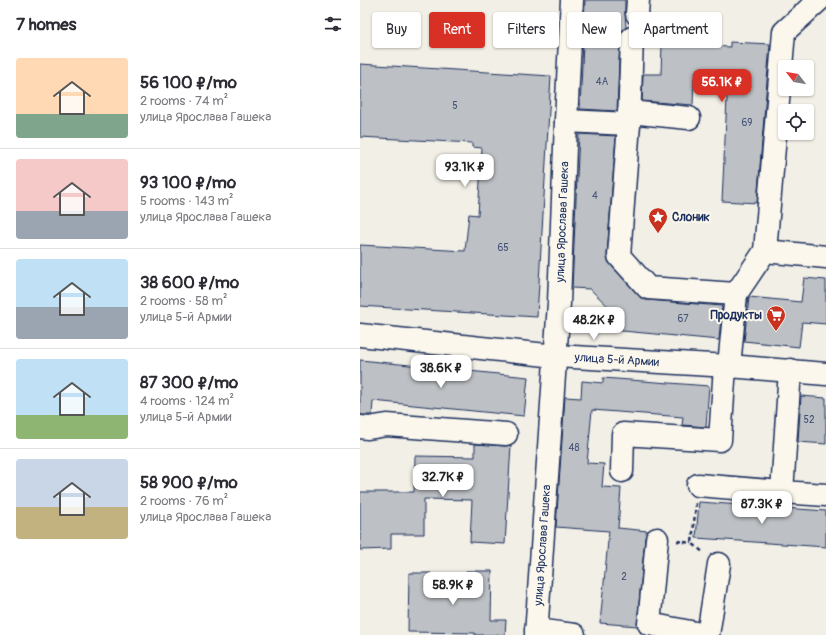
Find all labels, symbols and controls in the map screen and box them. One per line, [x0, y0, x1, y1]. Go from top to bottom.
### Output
chip: Buy [372, 12, 421, 48]
chip: Rent [429, 12, 485, 48]
chip: Filters [493, 12, 559, 48]
chip: New [567, 12, 621, 48]
chip: Apartment [629, 12, 722, 48]
icon: filters [322, 13, 344, 35]
text: 7 homes [16, 14, 76, 35]
north arrow [778, 60, 814, 96]
map controls [778, 60, 814, 140]
pin: 56.1K ₽ [685, 69, 759, 103]
text: 56 100 ₽/mo [140, 72, 237, 93]
icon: home [48, 74, 96, 122]
text: 56.1K ₽ [701, 74, 743, 90]
house number: 4А [596, 76, 609, 88]
text: 2 rooms · 74 m² [140, 93, 228, 109]
house number: 5 [452, 100, 458, 112]
button: locate [778, 104, 814, 140]
text: улица Ярослава Гашека [140, 109, 271, 125]
house number: 69 [742, 117, 752, 129]
pin: 93.1K ₽ [428, 154, 502, 188]
text: 93.1K ₽ [445, 159, 485, 175]
street label: улица Ярослава Гашека [552, 161, 572, 284]
text: 93 100 ₽/mo [140, 172, 236, 193]
icon: home [48, 175, 96, 223]
house number: 4 [592, 190, 598, 202]
text: 5 rooms · 143 m² [140, 193, 234, 209]
place icon: Слоник [647, 206, 669, 234]
text: улица Ярослава Гашека [140, 209, 271, 225]
place label: Слоник [672, 210, 710, 225]
house number: 65 [497, 242, 509, 254]
text: 38 600 ₽/mo [140, 272, 239, 293]
icon: home [48, 275, 96, 323]
text: 2 rooms · 58 m² [140, 293, 227, 309]
supermarket icon: Продукты [765, 304, 787, 332]
pin: 48.2K ₽ [557, 307, 631, 341]
place label: Продукты [710, 308, 762, 323]
text: улица 5-й Армии [140, 309, 232, 325]
text: 48.2K ₽ [573, 312, 615, 328]
house number: 67 [677, 313, 689, 325]
street label: улица 5-й Армии [573, 350, 660, 369]
pin: 38.6K ₽ [404, 355, 478, 389]
text: 38.6K ₽ [420, 360, 462, 376]
text: 87 300 ₽/mo [140, 372, 238, 393]
icon: home [48, 375, 96, 423]
text: 4 rooms · 124 m² [140, 393, 234, 409]
text: улица 5-й Армии [140, 409, 232, 425]
house number: 52 [803, 414, 815, 426]
house number: 48 [569, 442, 579, 454]
pin: 32.7K ₽ [406, 464, 480, 498]
text: 32.7K ₽ [422, 469, 464, 485]
text: 58 900 ₽/mo [140, 472, 238, 493]
icon: home [48, 475, 96, 523]
street label: улица Ярослава Гашека [530, 484, 554, 607]
pin: 87.3K ₽ [725, 491, 799, 525]
text: 2 rooms · 76 m² [140, 493, 228, 509]
text: 87.3K ₽ [741, 496, 783, 512]
text: улица Ярослава Гашека [140, 509, 271, 525]
house number: 2 [621, 571, 627, 583]
pin: 58.9K ₽ [416, 572, 490, 606]
text: 58.9K ₽ [432, 577, 474, 593]

